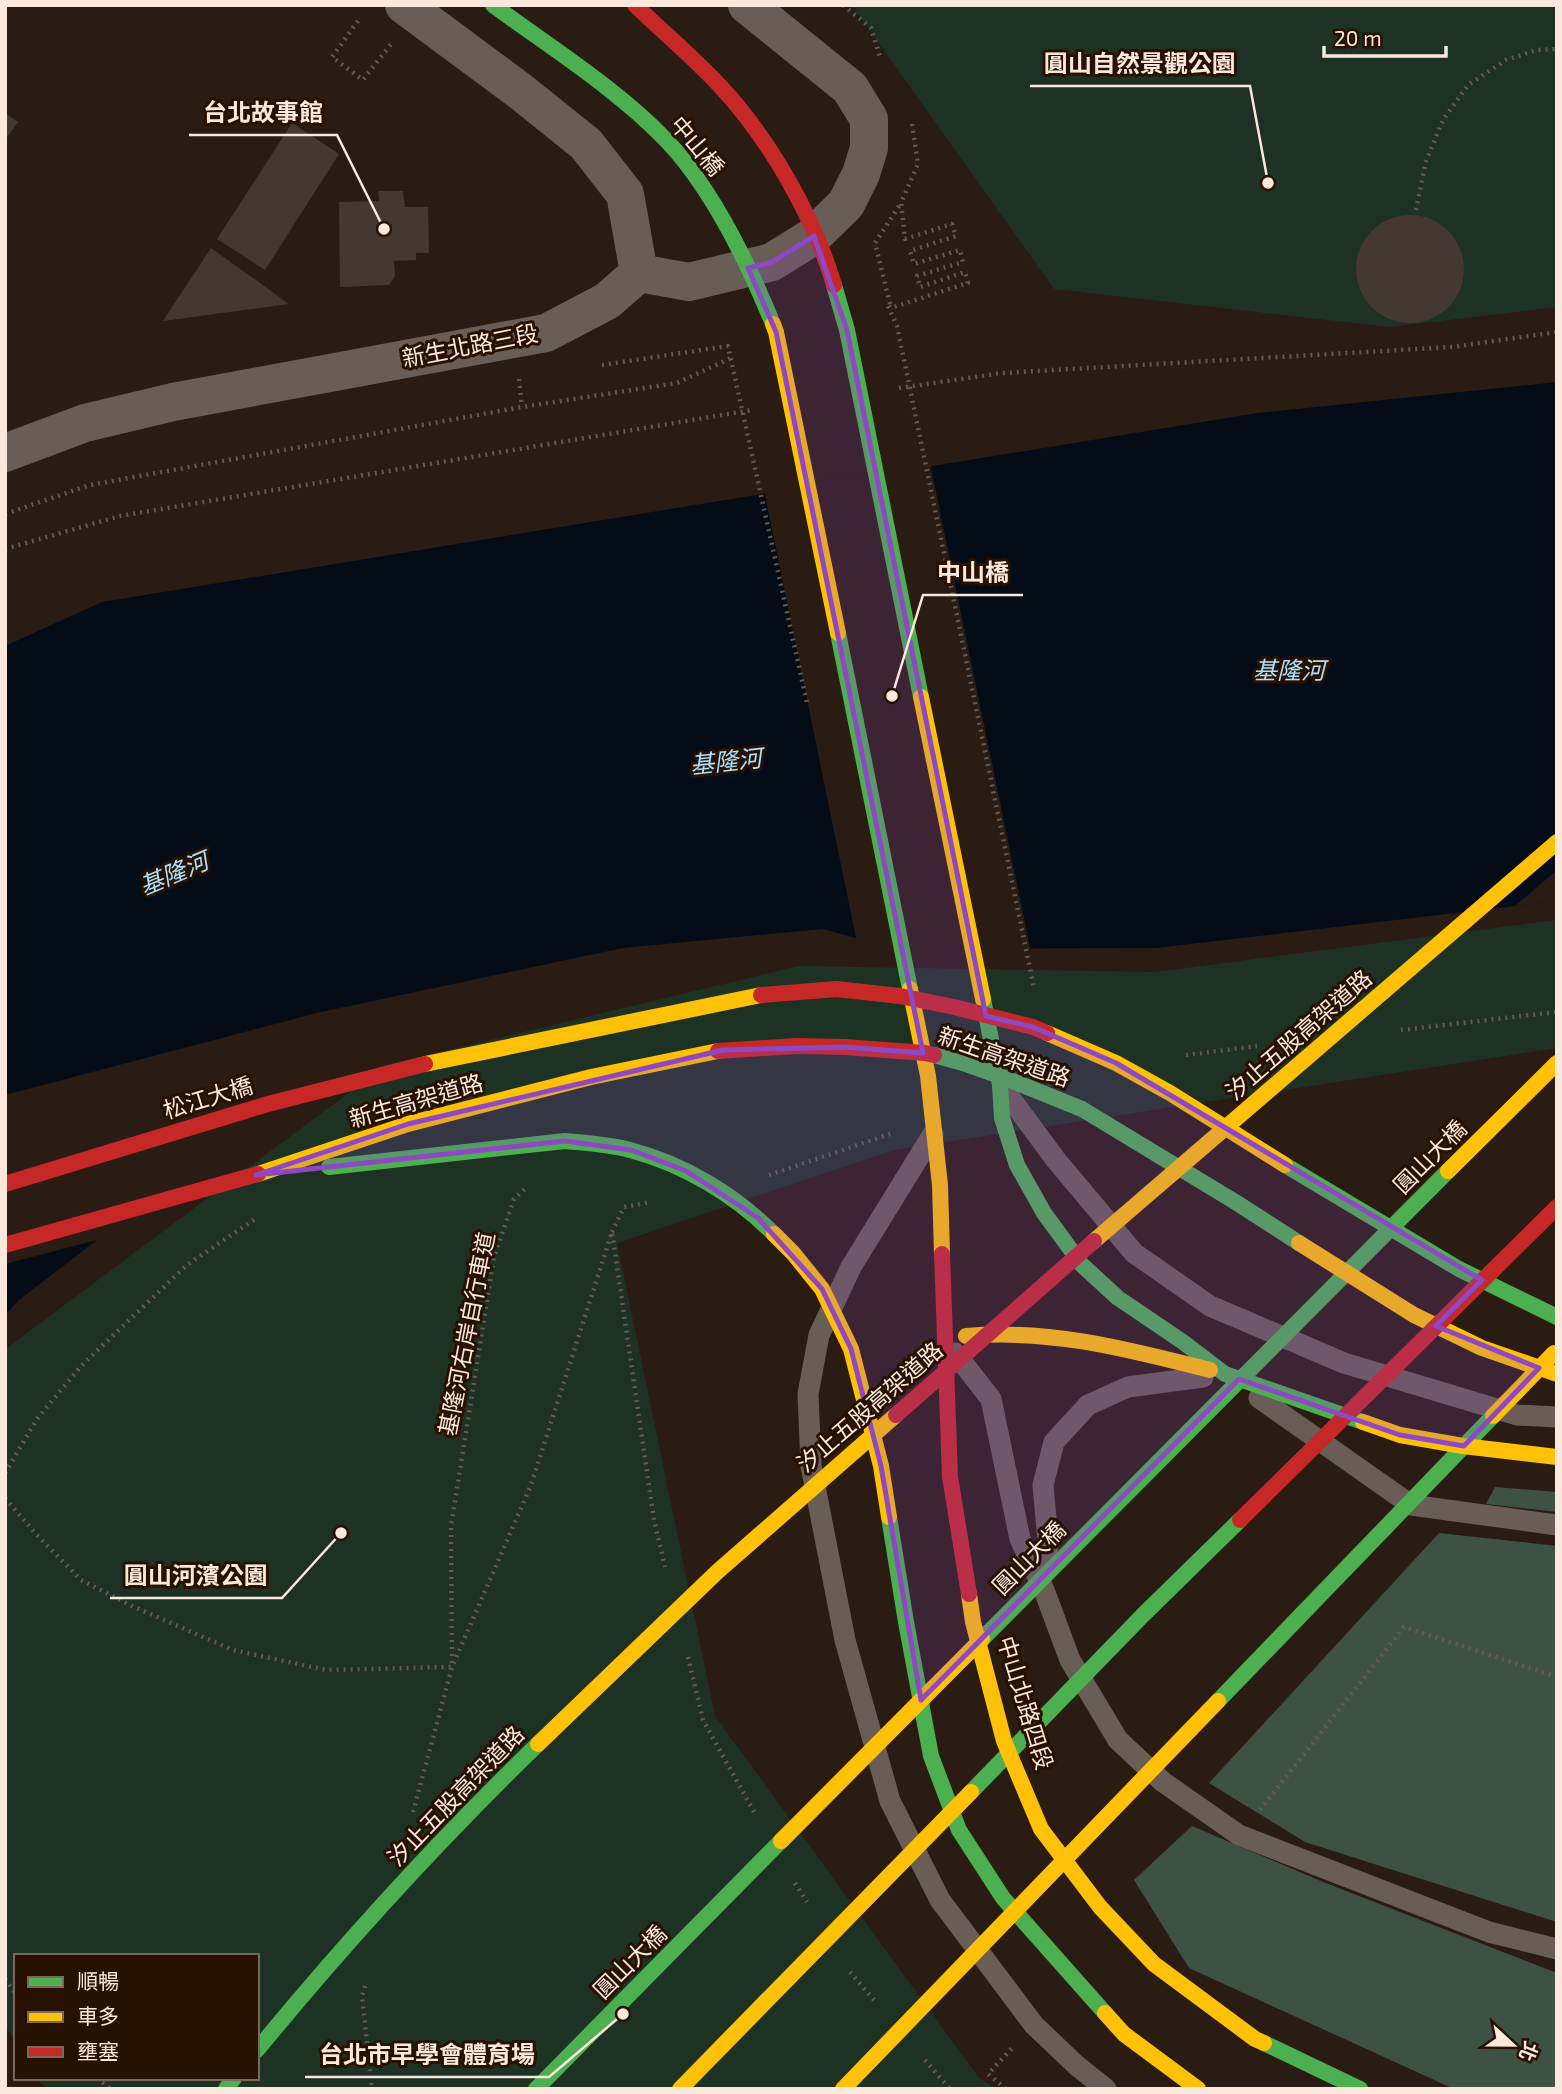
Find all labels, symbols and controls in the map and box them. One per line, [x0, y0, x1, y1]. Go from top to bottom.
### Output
scale bar [1324, 14, 1446, 58]
text: 20 m [1334, 25, 1382, 50]
callout: 圓山自然景觀公園 [1030, 41, 1250, 86]
text: 圓山自然景觀公園 [1044, 48, 1236, 77]
callout: 台北故事館 [189, 90, 337, 135]
text: 台北故事館 [203, 97, 323, 126]
street label: 中山橋 [665, 110, 731, 181]
street label: 新生北路三段 [399, 318, 540, 372]
callout: 中山橋 [923, 550, 1023, 595]
text: 中山橋 [937, 557, 1009, 586]
water label: 基隆河 [1253, 655, 1329, 684]
water label: 基隆河 [689, 742, 767, 779]
water label: 基隆河 [135, 844, 216, 900]
street label: 汐止五股高架道路 [1220, 963, 1377, 1105]
street label: 新生高架道路 [935, 1020, 1074, 1092]
street label: 新生高架道路 [346, 1068, 486, 1133]
street label: 松江大橋 [160, 1070, 256, 1124]
street label: 圓山大橋 [1387, 1114, 1472, 1199]
street label: 基隆河右岸自行車道 [433, 1230, 500, 1438]
street label: 汐止五股高架道路 [791, 1335, 948, 1477]
street label: 圓山大橋 [986, 1515, 1071, 1600]
callout: 圓山河濱公園 [110, 1553, 282, 1598]
text: 圓山河濱公園 [124, 1560, 268, 1589]
street label: 中山北路四段 [992, 1633, 1060, 1773]
street label: 汐止五股高架道路 [381, 1719, 529, 1871]
street label: 圓山大橋 [587, 1919, 672, 2004]
legend [14, 1954, 259, 2080]
text: 順暢 [77, 1968, 119, 1993]
text: 車多 [77, 2003, 119, 2028]
north arrow [1478, 2010, 1548, 2080]
callout: 台北市早學會體育場 [305, 2032, 549, 2077]
text: 壅塞 [77, 2038, 119, 2063]
text: 北 [1515, 2038, 1543, 2065]
text: 台北市早學會體育場 [319, 2039, 535, 2068]

